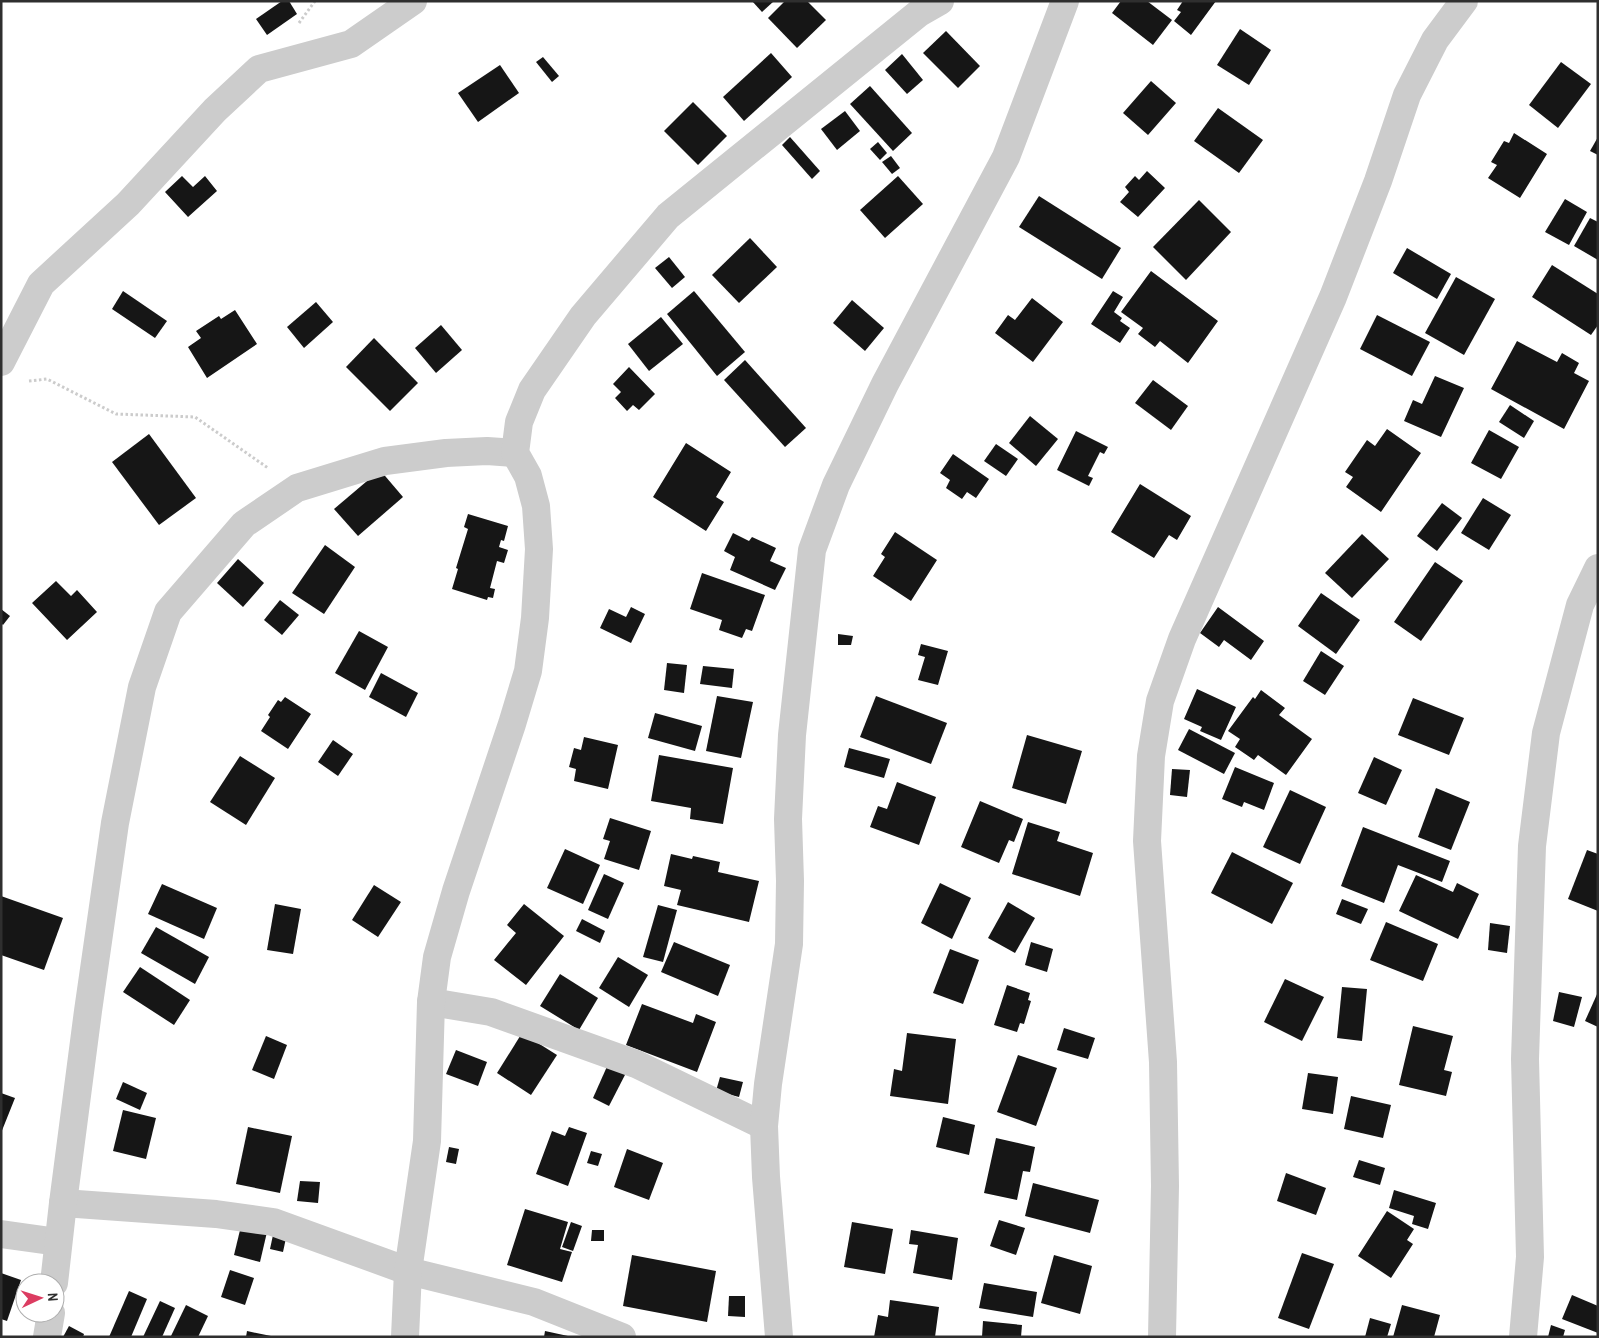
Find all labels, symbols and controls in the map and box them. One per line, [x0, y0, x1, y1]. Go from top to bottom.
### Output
north arrow [15, 1273, 65, 1323]
text: N [44, 1292, 62, 1302]

